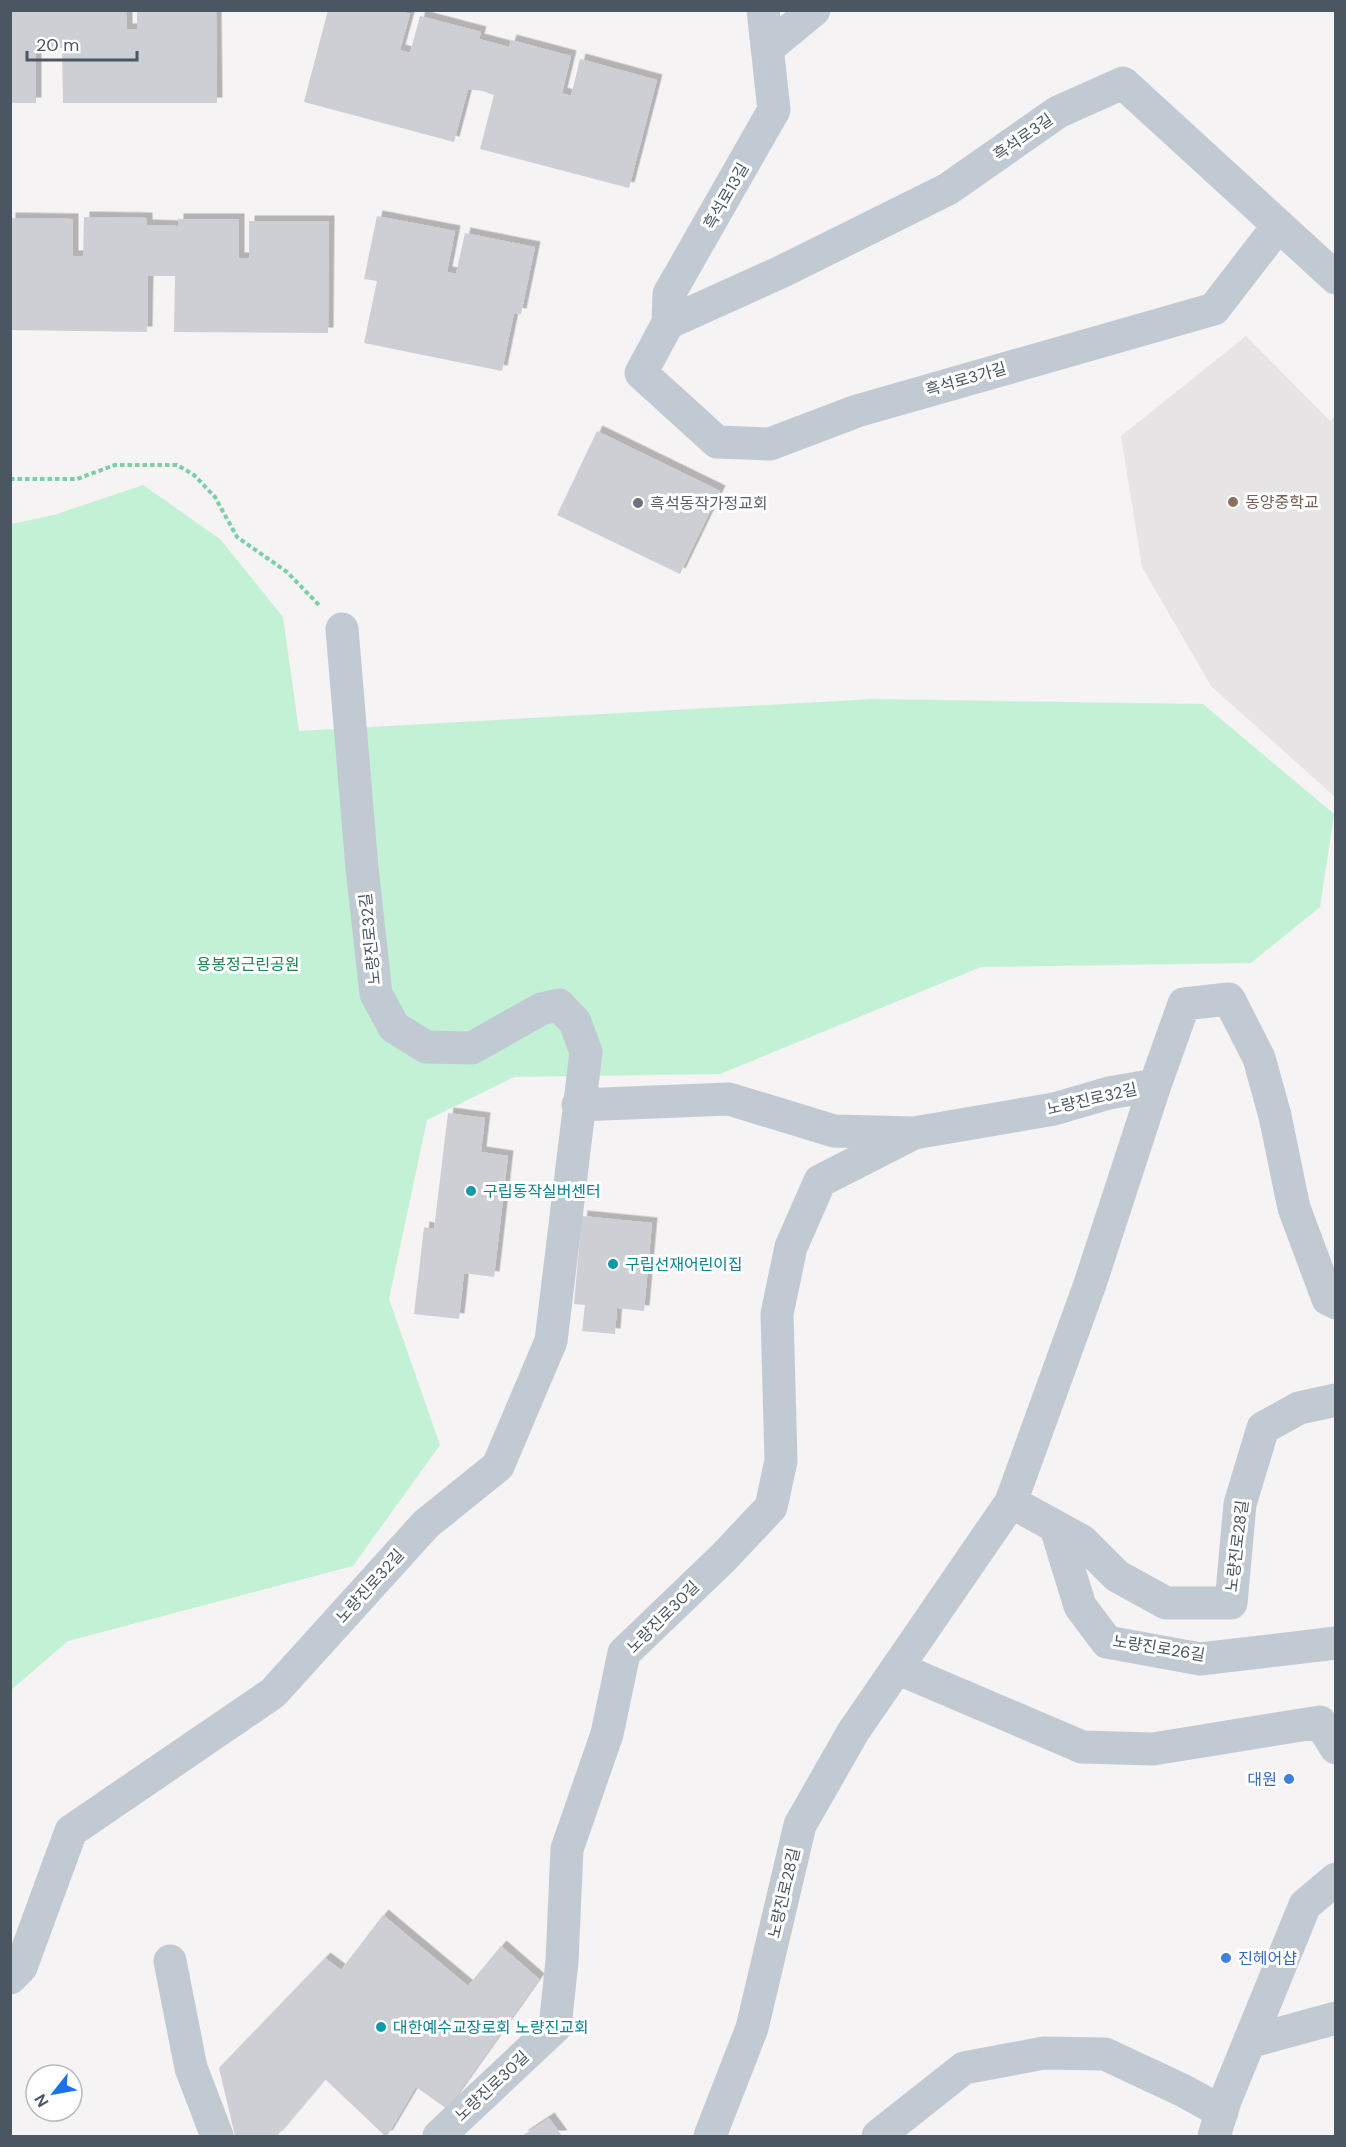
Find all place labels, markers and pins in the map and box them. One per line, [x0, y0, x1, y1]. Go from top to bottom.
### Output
place label: 동양중학교 [1245, 492, 1319, 513]
place label: 흑석동작가정교회 [650, 493, 768, 514]
marker: 동양중학교 [1226, 495, 1240, 509]
marker: 흑석동작가정교회 [631, 496, 645, 510]
place label: 구립동작실버센터 [483, 1181, 601, 1202]
marker: 구립동작실버센터 [464, 1184, 478, 1198]
place label: 구립선재어린이집 [625, 1254, 743, 1275]
marker: 구립선재어린이집 [606, 1257, 620, 1271]
place label: 대원 [1248, 1769, 1277, 1790]
marker: 대원 [1282, 1772, 1296, 1786]
place label: 진헤어샵 [1238, 1948, 1297, 1969]
marker: 진헤어샵 [1219, 1951, 1233, 1965]
place label: 대한예수교장로회 노량진교회 [393, 2017, 589, 2038]
marker: 대한예수교장로회 노량진교회 [374, 2020, 388, 2034]

